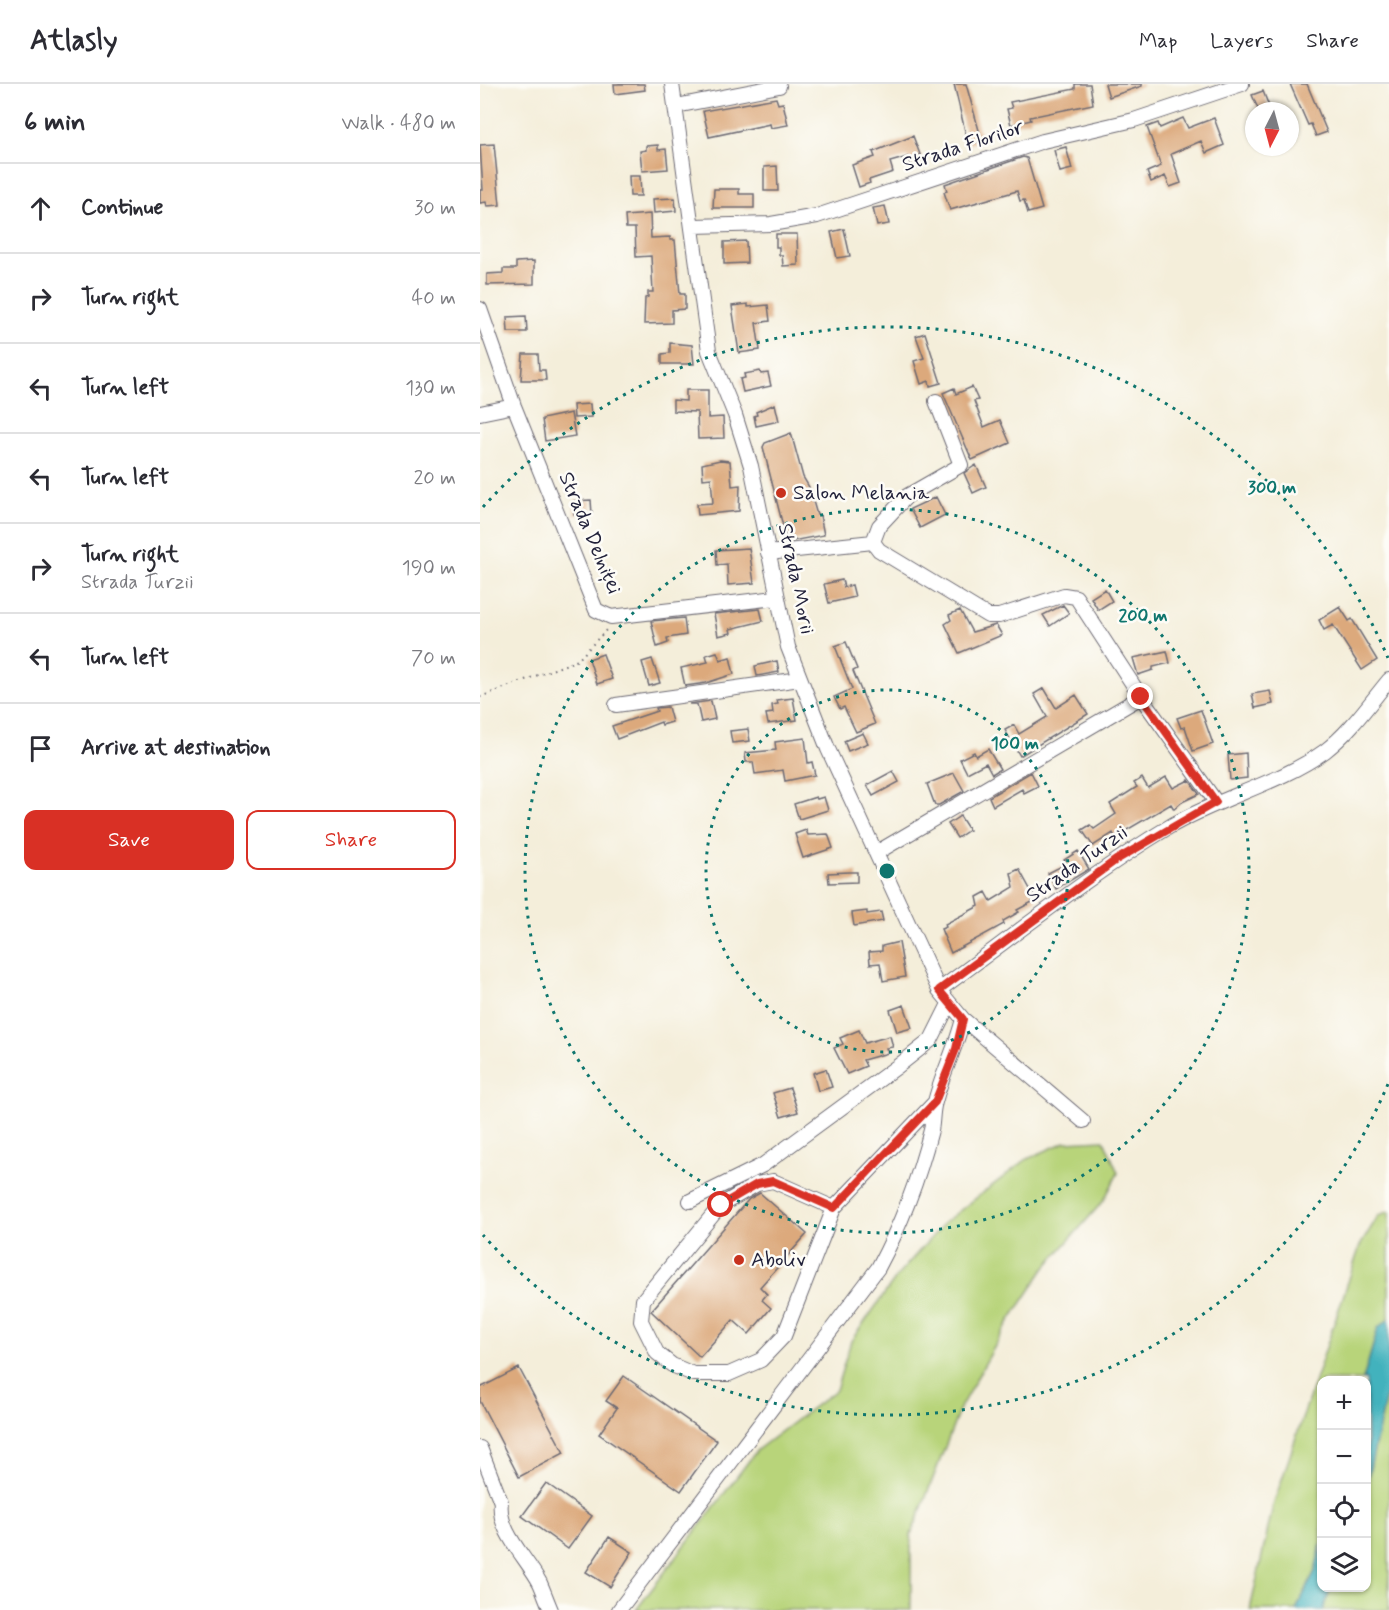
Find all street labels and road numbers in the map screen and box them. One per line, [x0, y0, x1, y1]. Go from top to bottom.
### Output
street label: Strada Florilor [899, 113, 1028, 179]
street label: Strada Delniței [552, 468, 628, 598]
street label: Strada Morii [771, 521, 821, 637]
street label: Strada Turzii [1020, 819, 1134, 909]

